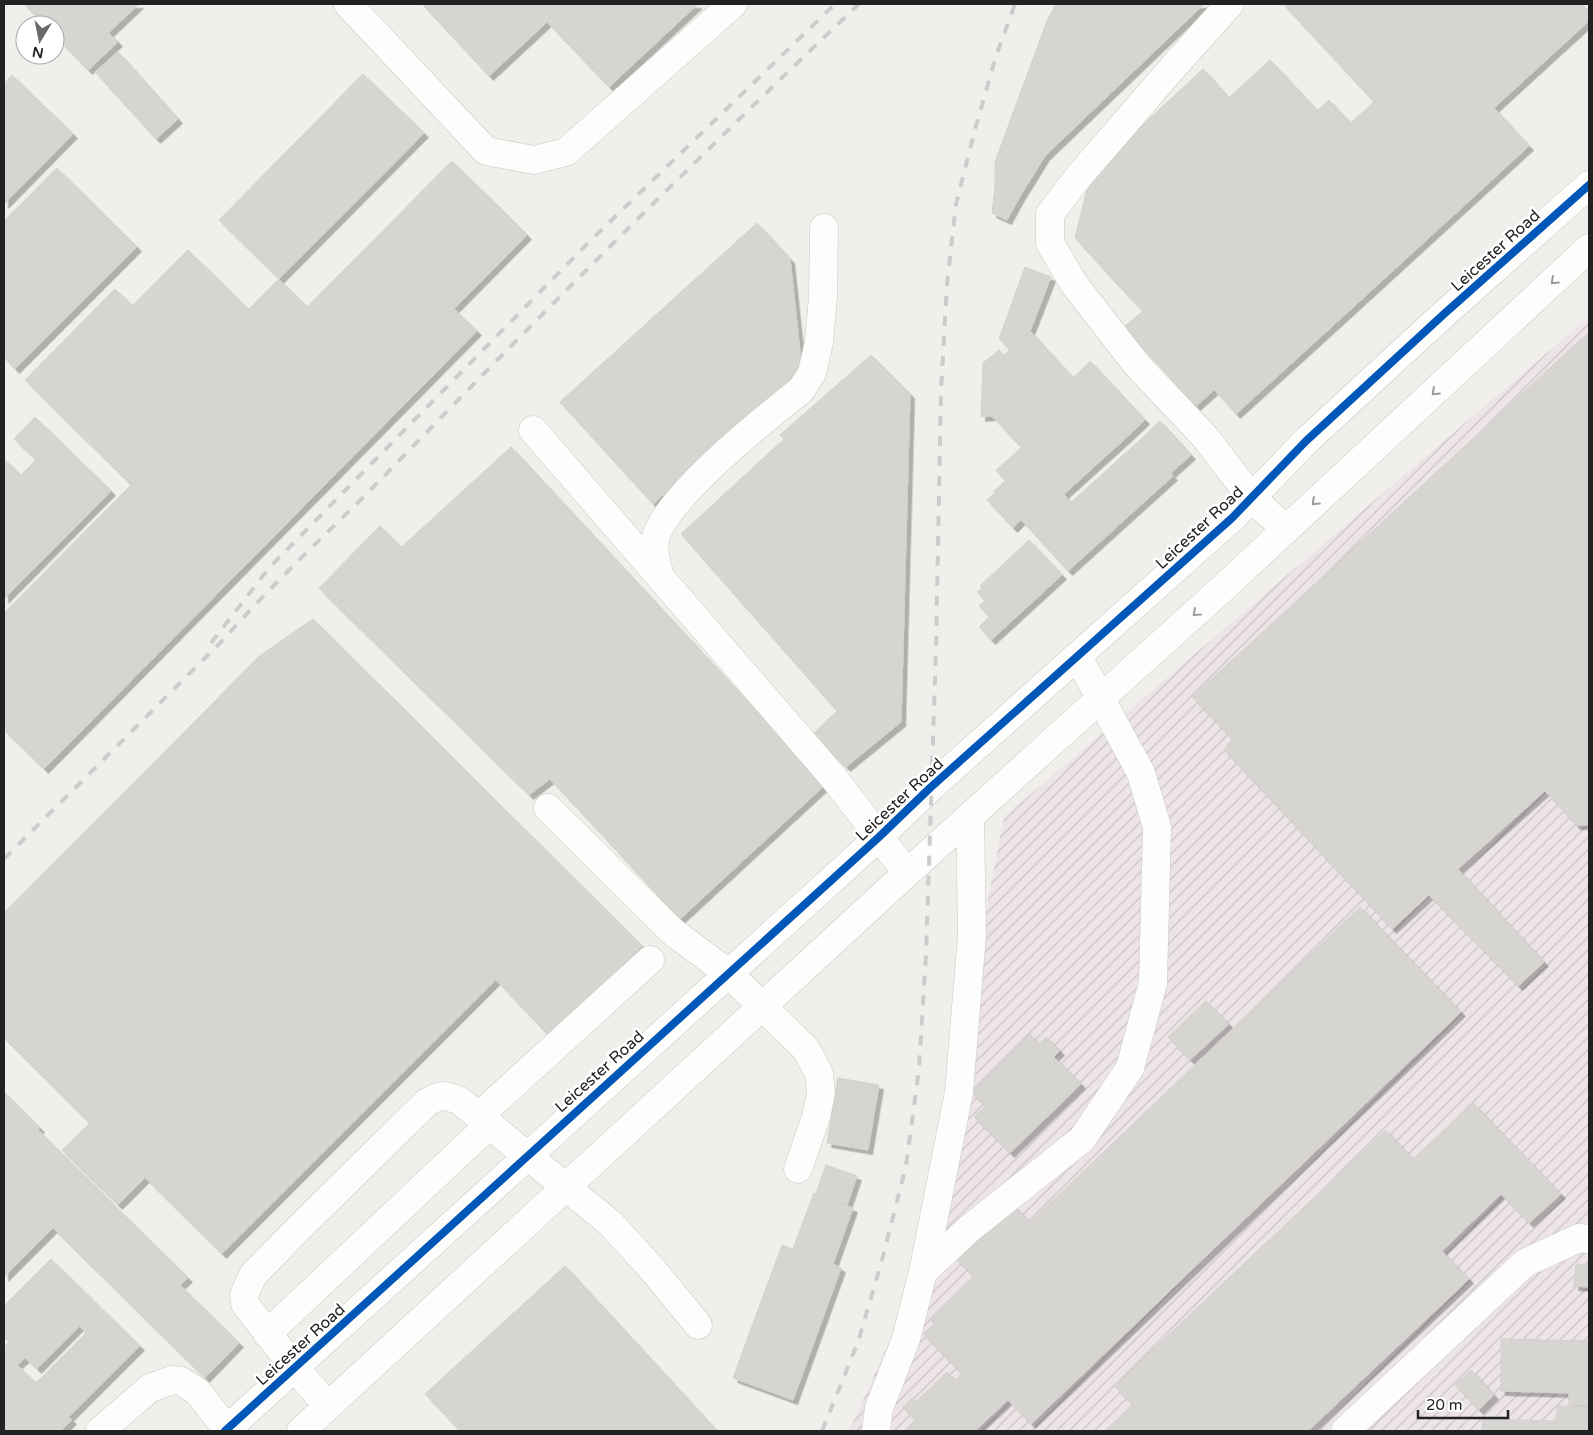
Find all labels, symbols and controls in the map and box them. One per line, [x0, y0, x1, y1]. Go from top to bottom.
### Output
north arrow [15, 15, 65, 65]
text: N [31, 43, 45, 62]
street label: Leicester Road [1447, 206, 1544, 296]
one-way arrow [1550, 275, 1559, 284]
one-way arrow [1431, 386, 1440, 395]
street label: Leicester Road [1152, 482, 1248, 574]
one-way arrow [1312, 496, 1321, 505]
one-way arrow [1193, 607, 1202, 616]
street label: Leicester Road [852, 754, 948, 846]
street label: Leicester Road [551, 1027, 648, 1117]
street label: Leicester Road [252, 1300, 349, 1390]
scale bar [1418, 1388, 1508, 1420]
text: 20 m [1426, 1396, 1463, 1414]

